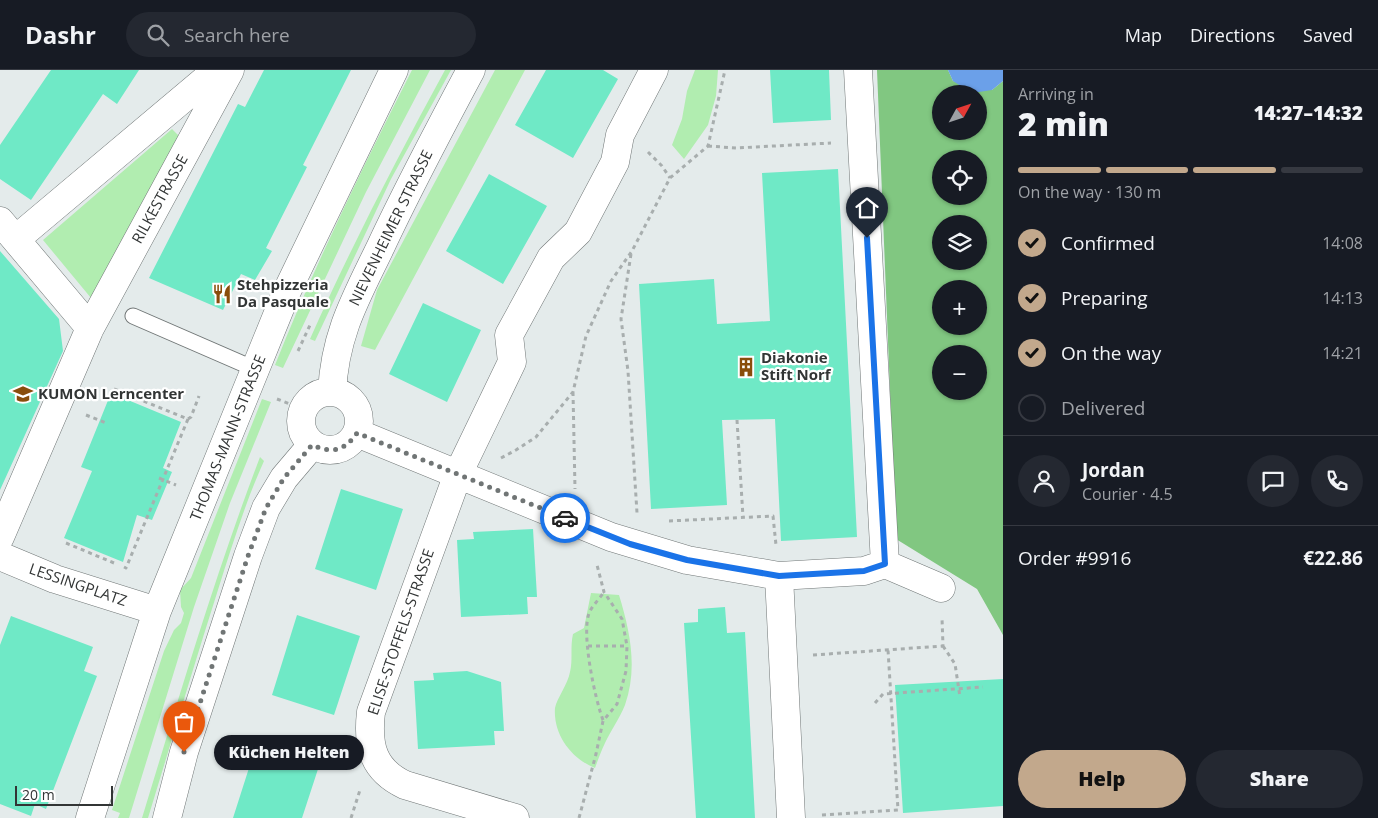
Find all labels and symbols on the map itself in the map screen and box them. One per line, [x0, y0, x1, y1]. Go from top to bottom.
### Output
north arrow [932, 85, 988, 140]
street label: NIEVENHEIMER STRASSE [344, 146, 437, 309]
street label: RILKESTRASSE [126, 150, 192, 247]
pin [846, 187, 888, 238]
place label: Stehpizzeria Da Pasquale [237, 274, 329, 311]
restaurant icon: Stehpizzeria Da Pasquale [211, 283, 233, 305]
place label: Diakonie Stift Norf [761, 347, 832, 384]
street label: THOMAS-MANN-STRASSE [185, 352, 270, 524]
building icon: Diakonie Stift Norf [735, 356, 757, 378]
school or university icon: KUMON Lerncenter [12, 383, 34, 405]
place label: KUMON Lerncenter [38, 383, 184, 403]
courier [540, 493, 590, 543]
street label: ELISE-STOFFELS-STRASSE [362, 546, 438, 717]
street label: LESSINGPLATZ [27, 558, 130, 610]
pin [163, 701, 205, 752]
callout: Küchen Helten [214, 734, 364, 770]
scale bar [15, 783, 112, 806]

